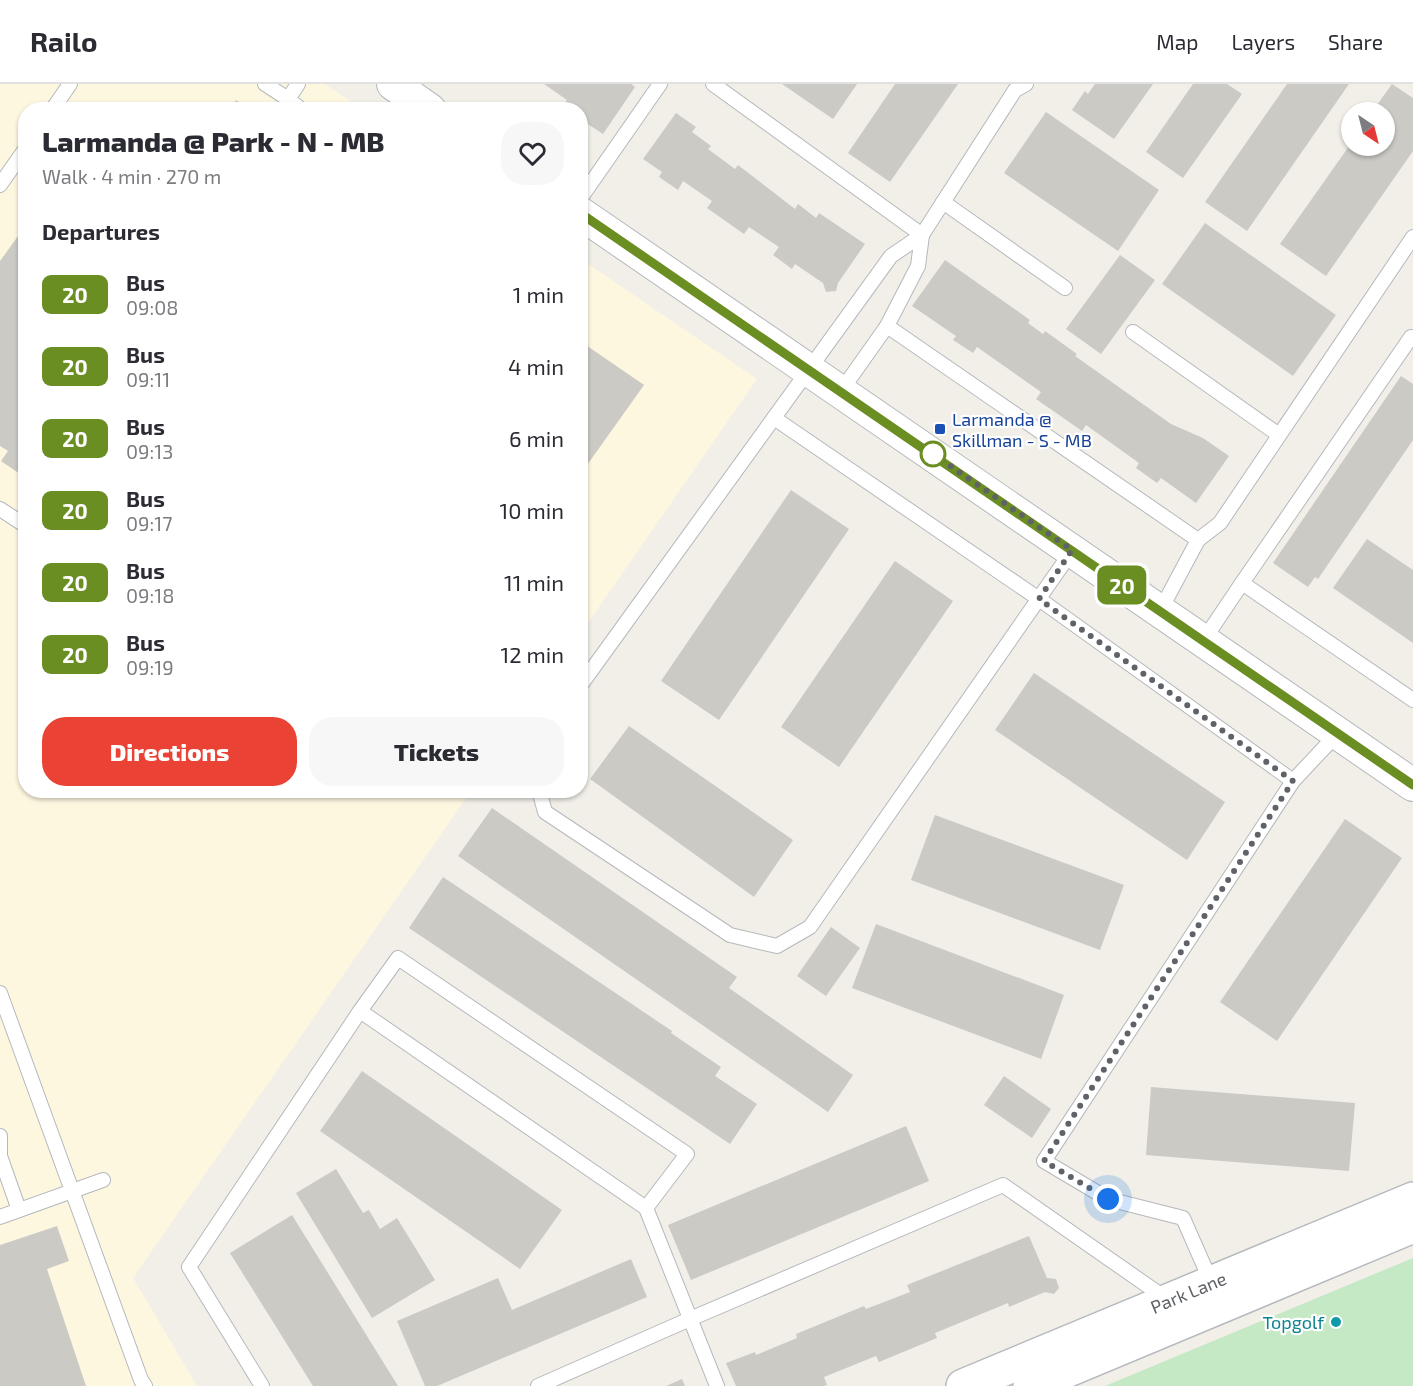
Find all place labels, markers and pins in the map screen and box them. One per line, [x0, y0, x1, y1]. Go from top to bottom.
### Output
place label: Larmanda @ Skillman - S - MB [952, 408, 1092, 451]
marker: Larmanda @ Skillman - S - MB [933, 422, 947, 436]
unlabelled marker [920, 441, 946, 467]
place label: Topgolf [1263, 1311, 1325, 1333]
marker: Topgolf [1329, 1315, 1343, 1329]

